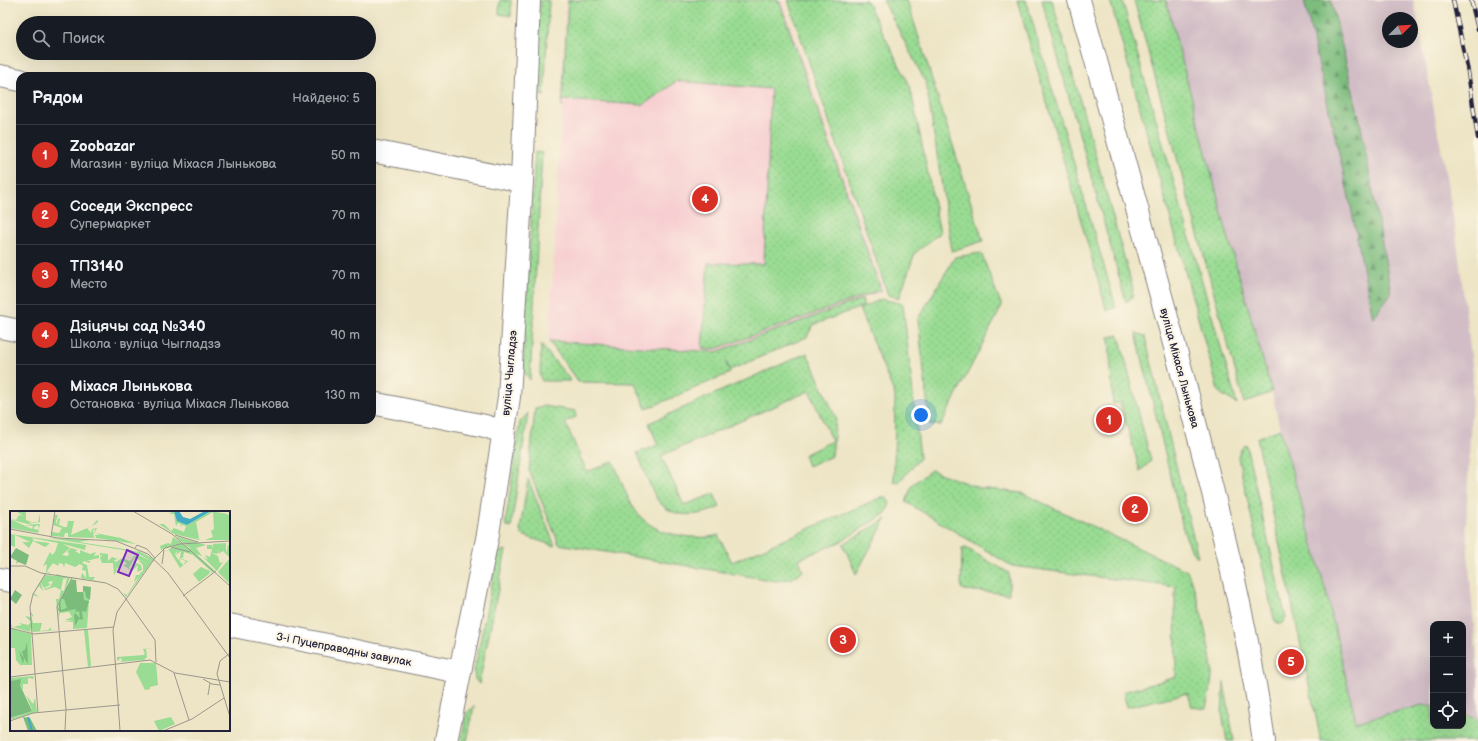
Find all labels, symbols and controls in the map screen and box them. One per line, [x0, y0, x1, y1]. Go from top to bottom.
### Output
north arrow [1382, 12, 1418, 48]
search box [16, 16, 376, 60]
icon: search [30, 27, 52, 49]
text: Поиск [62, 29, 105, 48]
text: Рядом [32, 88, 83, 108]
text: Найдено: 5 [292, 90, 360, 106]
text: Zoobazar [70, 137, 135, 156]
text: 1 [42, 147, 48, 163]
text: 50 m [331, 147, 360, 163]
text: Магазин · вуліца Міхася Лынькова [70, 156, 277, 172]
pin: 4 [692, 184, 718, 214]
text: Соседи Экспресс [70, 197, 193, 216]
text: 2 [41, 207, 49, 223]
text: 70 m [332, 207, 360, 223]
text: Супермаркет [70, 216, 151, 232]
text: ТП3140 [70, 257, 124, 276]
text: 3 [41, 267, 49, 283]
text: 70 m [332, 267, 360, 283]
text: Место [70, 276, 107, 292]
street label: вуліца Міхася Лынькова [1157, 307, 1202, 430]
text: Дзіцячы сад №340 [70, 317, 206, 336]
text: 4 [41, 327, 49, 343]
text: 90 m [331, 327, 360, 343]
street label: вуліца Чыгладзэ [499, 329, 520, 416]
text: Школа · вуліца Чыгладзэ [70, 336, 221, 352]
text: Міхася Лынькова [70, 377, 192, 396]
text: 5 [41, 387, 49, 403]
text: 130 m [325, 387, 360, 403]
text: Остановка · вуліца Міхася Лынькова [70, 396, 289, 412]
your location [911, 405, 931, 425]
pin: 1 [1096, 405, 1122, 435]
pin: 2 [1122, 494, 1148, 524]
inset map [10, 511, 230, 731]
map controls [1430, 621, 1466, 729]
button: + [1430, 621, 1466, 657]
pin: 3 [830, 625, 856, 655]
street label: 3-і Пуцеправодны завулак [275, 630, 413, 669]
pin: 5 [1278, 647, 1304, 677]
button: − [1430, 657, 1466, 693]
button: locate [1430, 693, 1466, 729]

